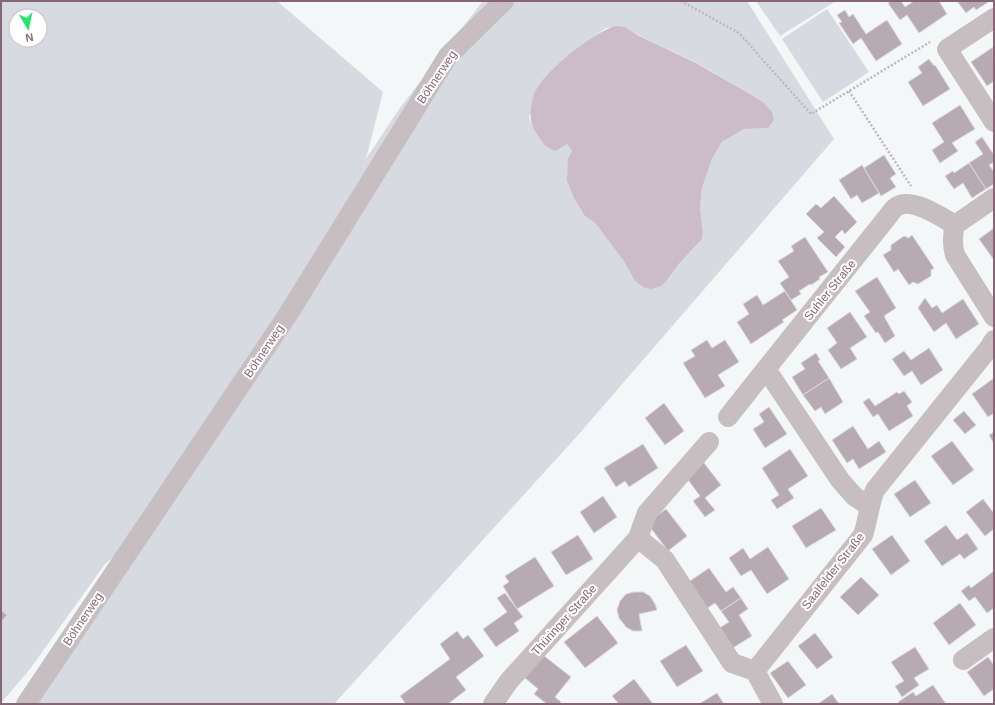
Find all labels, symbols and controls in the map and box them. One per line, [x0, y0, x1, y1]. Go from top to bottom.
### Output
north arrow [8, 8, 48, 48]
text: N [25, 31, 34, 44]
street label: Böhnerweg [414, 48, 460, 106]
street label: Suhler Straße [801, 257, 859, 323]
street label: Böhnerweg [241, 322, 287, 380]
street label: Saalfelder Straße [799, 530, 867, 612]
street label: Thüringer Straße [528, 581, 600, 658]
street label: Böhnerweg [60, 590, 106, 648]

